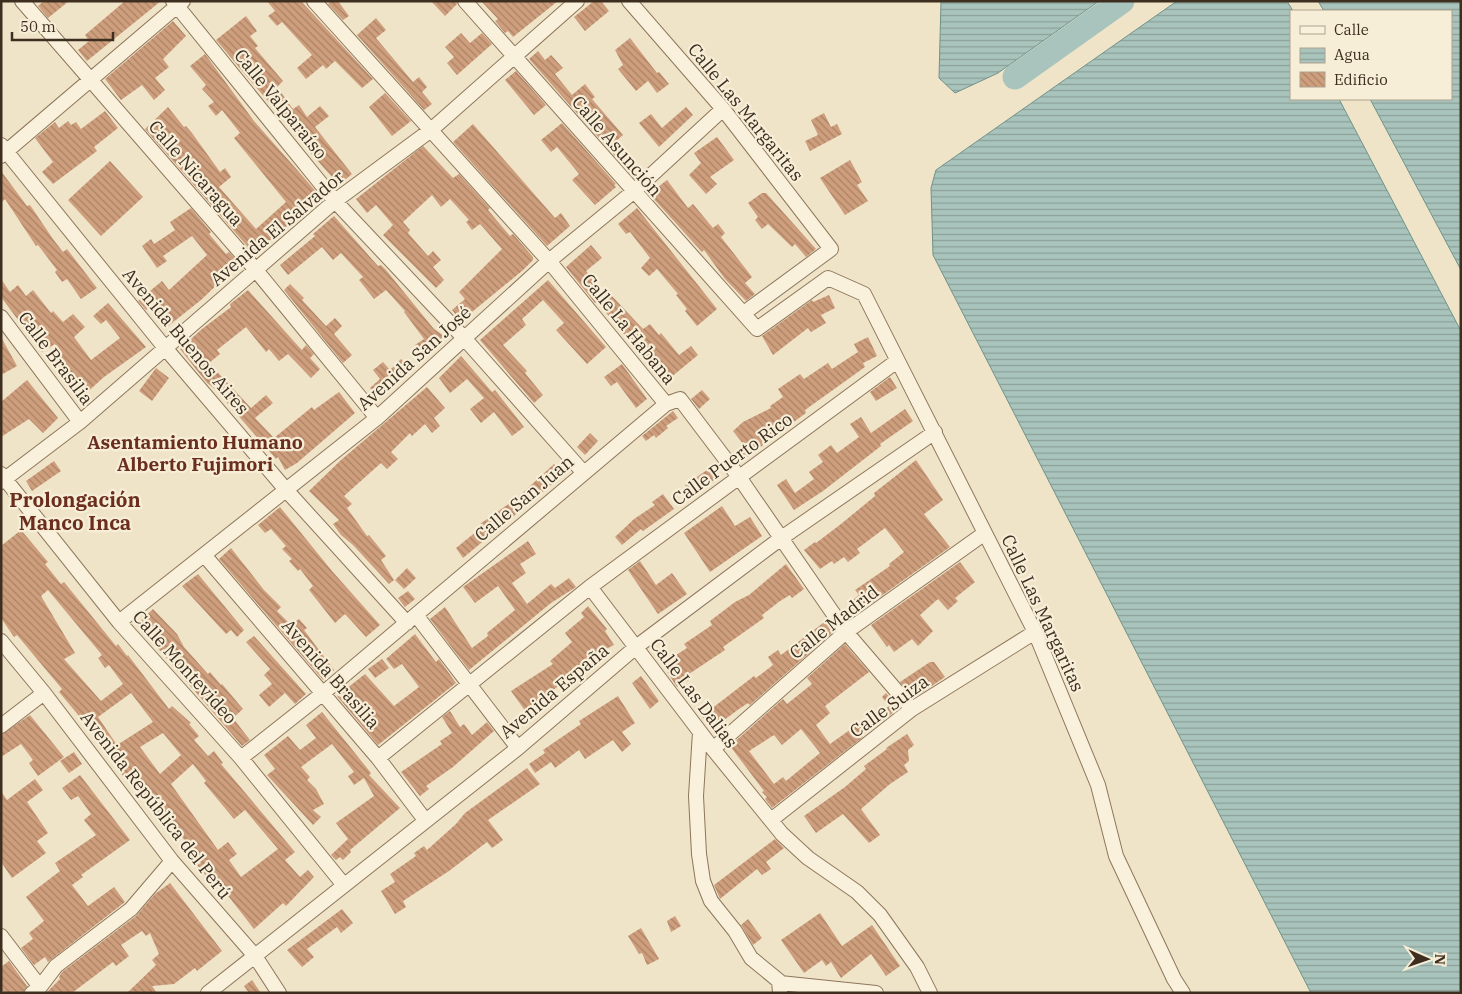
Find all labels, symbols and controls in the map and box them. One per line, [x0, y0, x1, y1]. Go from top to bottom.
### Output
scale bar [12, 10, 114, 42]
legend [1290, 10, 1452, 100]
text: 50 m [20, 17, 56, 36]
text: Calle [1334, 20, 1369, 39]
street label: Calle Las Margaritas [683, 38, 809, 186]
street label: Calle Valparaíso [229, 44, 333, 164]
text: Agua [1334, 45, 1370, 64]
text: Edificio [1334, 70, 1388, 89]
street label: Calle Asunción [567, 91, 667, 201]
street label: Calle Nicaragua [144, 115, 248, 231]
street label: Avenida El Salvador [205, 165, 349, 291]
street label: Avenida Buenos Aires [118, 263, 254, 419]
street label: Calle La Habana [577, 269, 681, 389]
street label: Avenida San José [352, 301, 476, 415]
street label: Calle Brasilia [13, 307, 99, 409]
street label: Calle Puerto Rico [667, 407, 797, 511]
district label: Asentamiento Humano Alberto Fujimori [87, 430, 303, 476]
street label: Calle San Juan [470, 450, 578, 546]
district label: Prolongación Manco Inca [9, 486, 141, 536]
street label: Calle Las Margaritas [996, 531, 1090, 695]
street label: Calle Madrid [785, 580, 883, 664]
street label: Calle Montevideo [128, 605, 242, 729]
street label: Avenida Brasilia [277, 614, 385, 734]
street label: Calle Las Dalias [645, 634, 743, 752]
street label: Avenida España [495, 638, 614, 743]
street label: Calle Suiza [845, 669, 933, 742]
street label: Avenida República del Perú [76, 707, 236, 903]
north arrow [1402, 934, 1452, 984]
text: N [1431, 954, 1449, 965]

